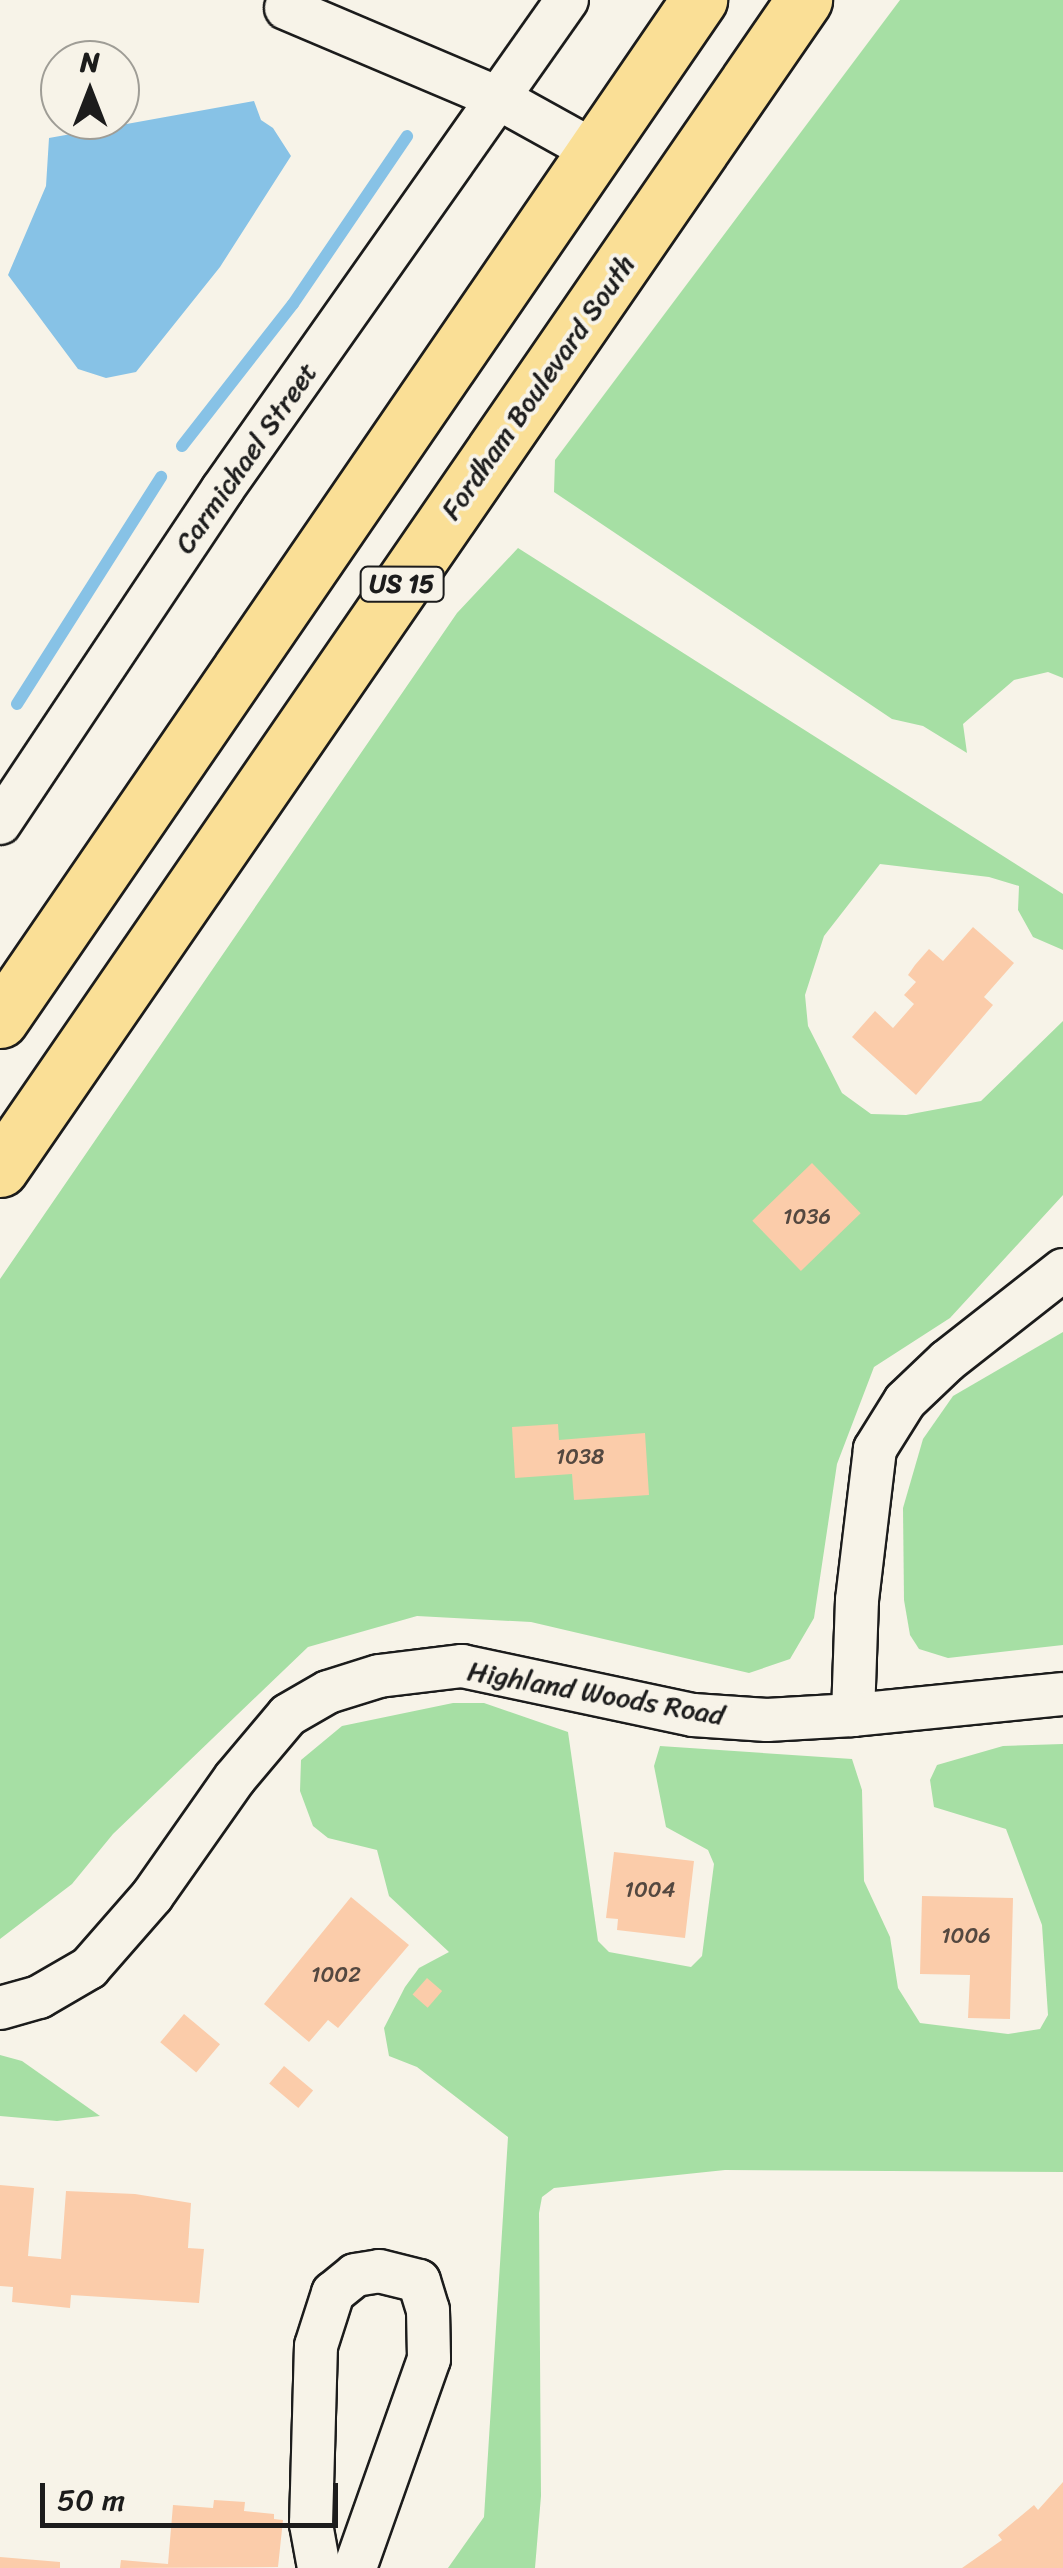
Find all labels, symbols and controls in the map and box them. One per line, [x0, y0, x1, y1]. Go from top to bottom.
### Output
text: N [80, 37, 100, 86]
north arrow [40, 40, 140, 140]
street label: Fordham Boulevard South [434, 248, 642, 526]
street label: Carmichael Street [167, 356, 325, 560]
road number: US 15 [360, 564, 444, 604]
house number: 1036 [783, 1204, 831, 1230]
house number: 1038 [556, 1444, 604, 1470]
street label: Highland Woods Road [465, 1654, 727, 1732]
house number: 1004 [625, 1877, 675, 1903]
house number: 1006 [941, 1923, 991, 1949]
house number: 1002 [311, 1962, 361, 1988]
scale bar [45, 2463, 342, 2525]
text: 50 m [57, 2473, 125, 2527]

